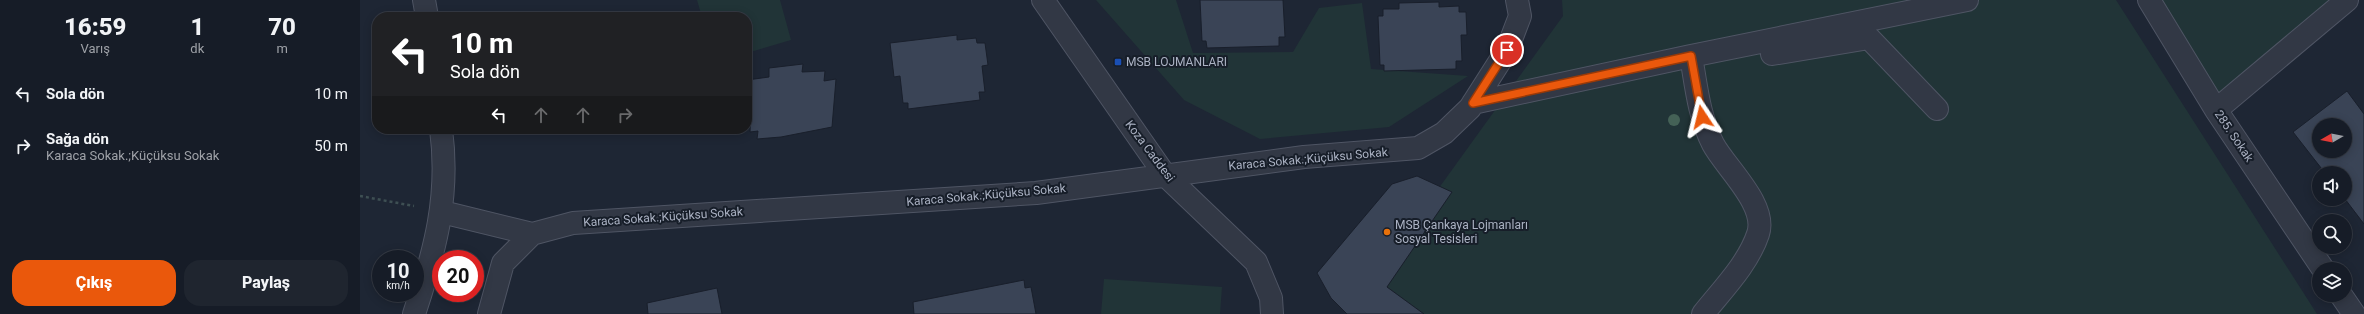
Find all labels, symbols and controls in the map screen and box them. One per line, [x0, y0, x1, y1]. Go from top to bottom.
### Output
text: 16:59 [64, 13, 126, 41]
text: 1 [190, 13, 204, 41]
text: 70 [268, 13, 296, 41]
text: 10 m [450, 27, 513, 60]
icon: left [384, 28, 436, 80]
pin [1490, 33, 1524, 67]
icon: arrive [1496, 39, 1518, 61]
text: Varış [80, 41, 110, 56]
text: dk [190, 41, 204, 56]
text: m [276, 41, 288, 56]
place label: MSB LOJMANLARI [1126, 55, 1227, 69]
marker: MSB LOJMANLARI [1113, 57, 1123, 67]
text: Sola dön [450, 61, 520, 82]
icon: left [12, 83, 34, 105]
text: Sola dön [46, 85, 105, 103]
text: 10 m [314, 85, 348, 103]
position arrow [1681, 96, 1723, 138]
icon: left [488, 104, 510, 126]
icon: ahead [530, 104, 552, 126]
icon: ahead [572, 104, 594, 126]
icon: right [614, 104, 636, 126]
street label: 285. Sokak [2212, 108, 2257, 165]
street label: Koza Caddesi [1122, 118, 1178, 184]
north arrow [2312, 118, 2352, 158]
map controls [2312, 118, 2352, 302]
text: Sağa dön [46, 130, 109, 148]
icon: right [12, 135, 34, 157]
text: 50 m [314, 137, 348, 155]
street label: Karaca Sokak.;Küçüksu Sokak [1228, 145, 1389, 173]
text: Karaca Sokak.;Küçüksu Sokak [46, 148, 219, 163]
button: sound [2312, 166, 2352, 206]
street label: Karaca Sokak.;Küçüksu Sokak [906, 181, 1067, 209]
street label: Karaca Sokak.;Küçüksu Sokak [583, 204, 744, 230]
button: search [2312, 214, 2352, 254]
place label: MSB Çankaya Lojmanları Sosyal Tesisleri [1395, 218, 1528, 246]
marker: MSB Çankaya Lojmanları Sosyal Tesisleri [1382, 227, 1392, 237]
speed limit sign: 20 [432, 250, 484, 302]
text: 10 [387, 259, 409, 283]
button: Çıkış [12, 260, 176, 306]
button: Paylaş [184, 260, 348, 306]
button: layers [2312, 262, 2352, 302]
text: km/h [386, 280, 410, 291]

